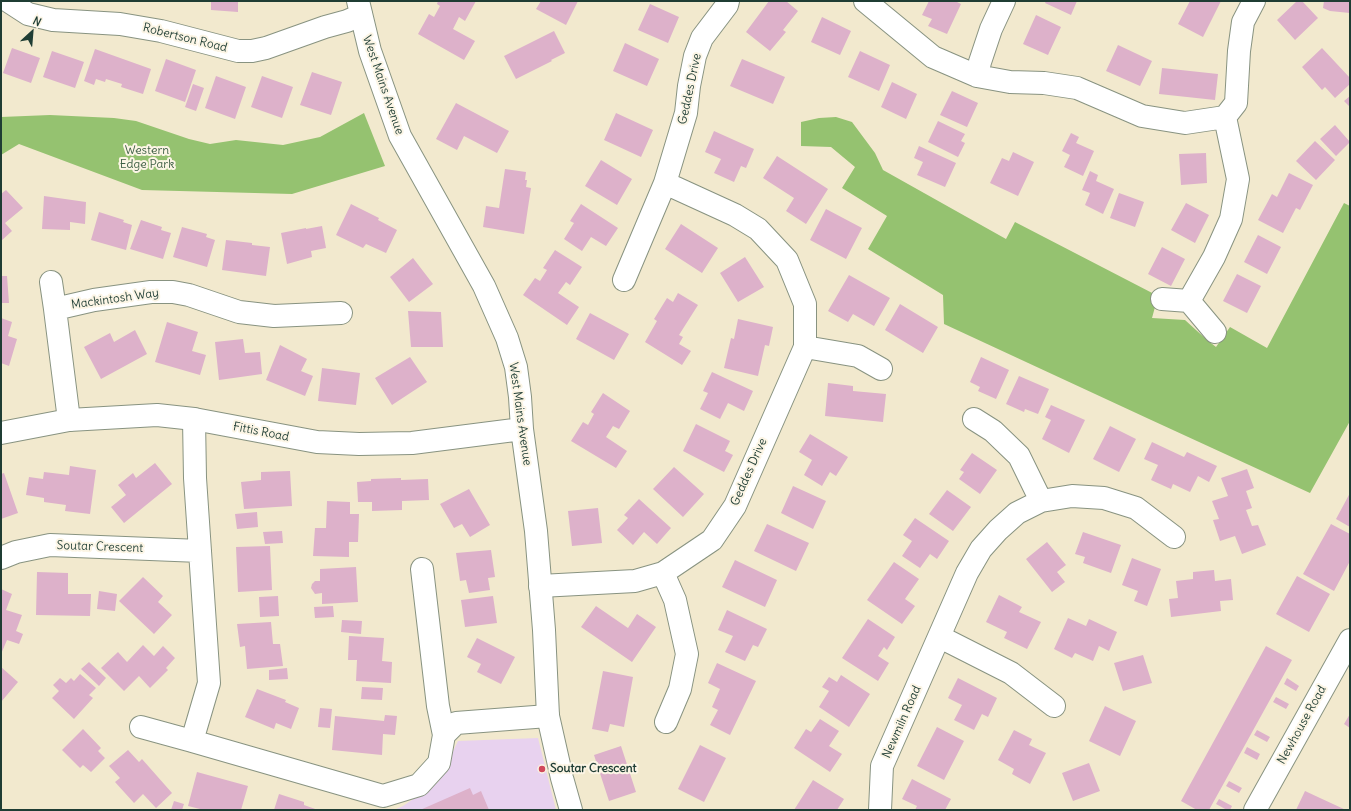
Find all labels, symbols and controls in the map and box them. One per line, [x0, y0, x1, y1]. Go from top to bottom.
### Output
north arrow [12, 12, 52, 52]
text: N [31, 13, 44, 29]
street label: Robertson Road [141, 21, 229, 55]
street label: West Mains Avenue [359, 34, 407, 136]
street label: Geddes Drive [675, 52, 705, 126]
park label: Western Edge Park [120, 144, 174, 172]
street label: Mackintosh Way [70, 286, 160, 312]
street label: West Mains Avenue [506, 362, 534, 466]
street label: Fittis Road [232, 420, 290, 444]
street label: Geddes Drive [728, 436, 770, 508]
street label: Soutar Crescent [56, 538, 144, 556]
street label: Newmiln Road [880, 683, 924, 761]
street label: Newhouse Road [1274, 683, 1330, 767]
place label: Soutar Crescent [550, 762, 637, 776]
marker: Soutar Crescent [537, 764, 547, 774]

